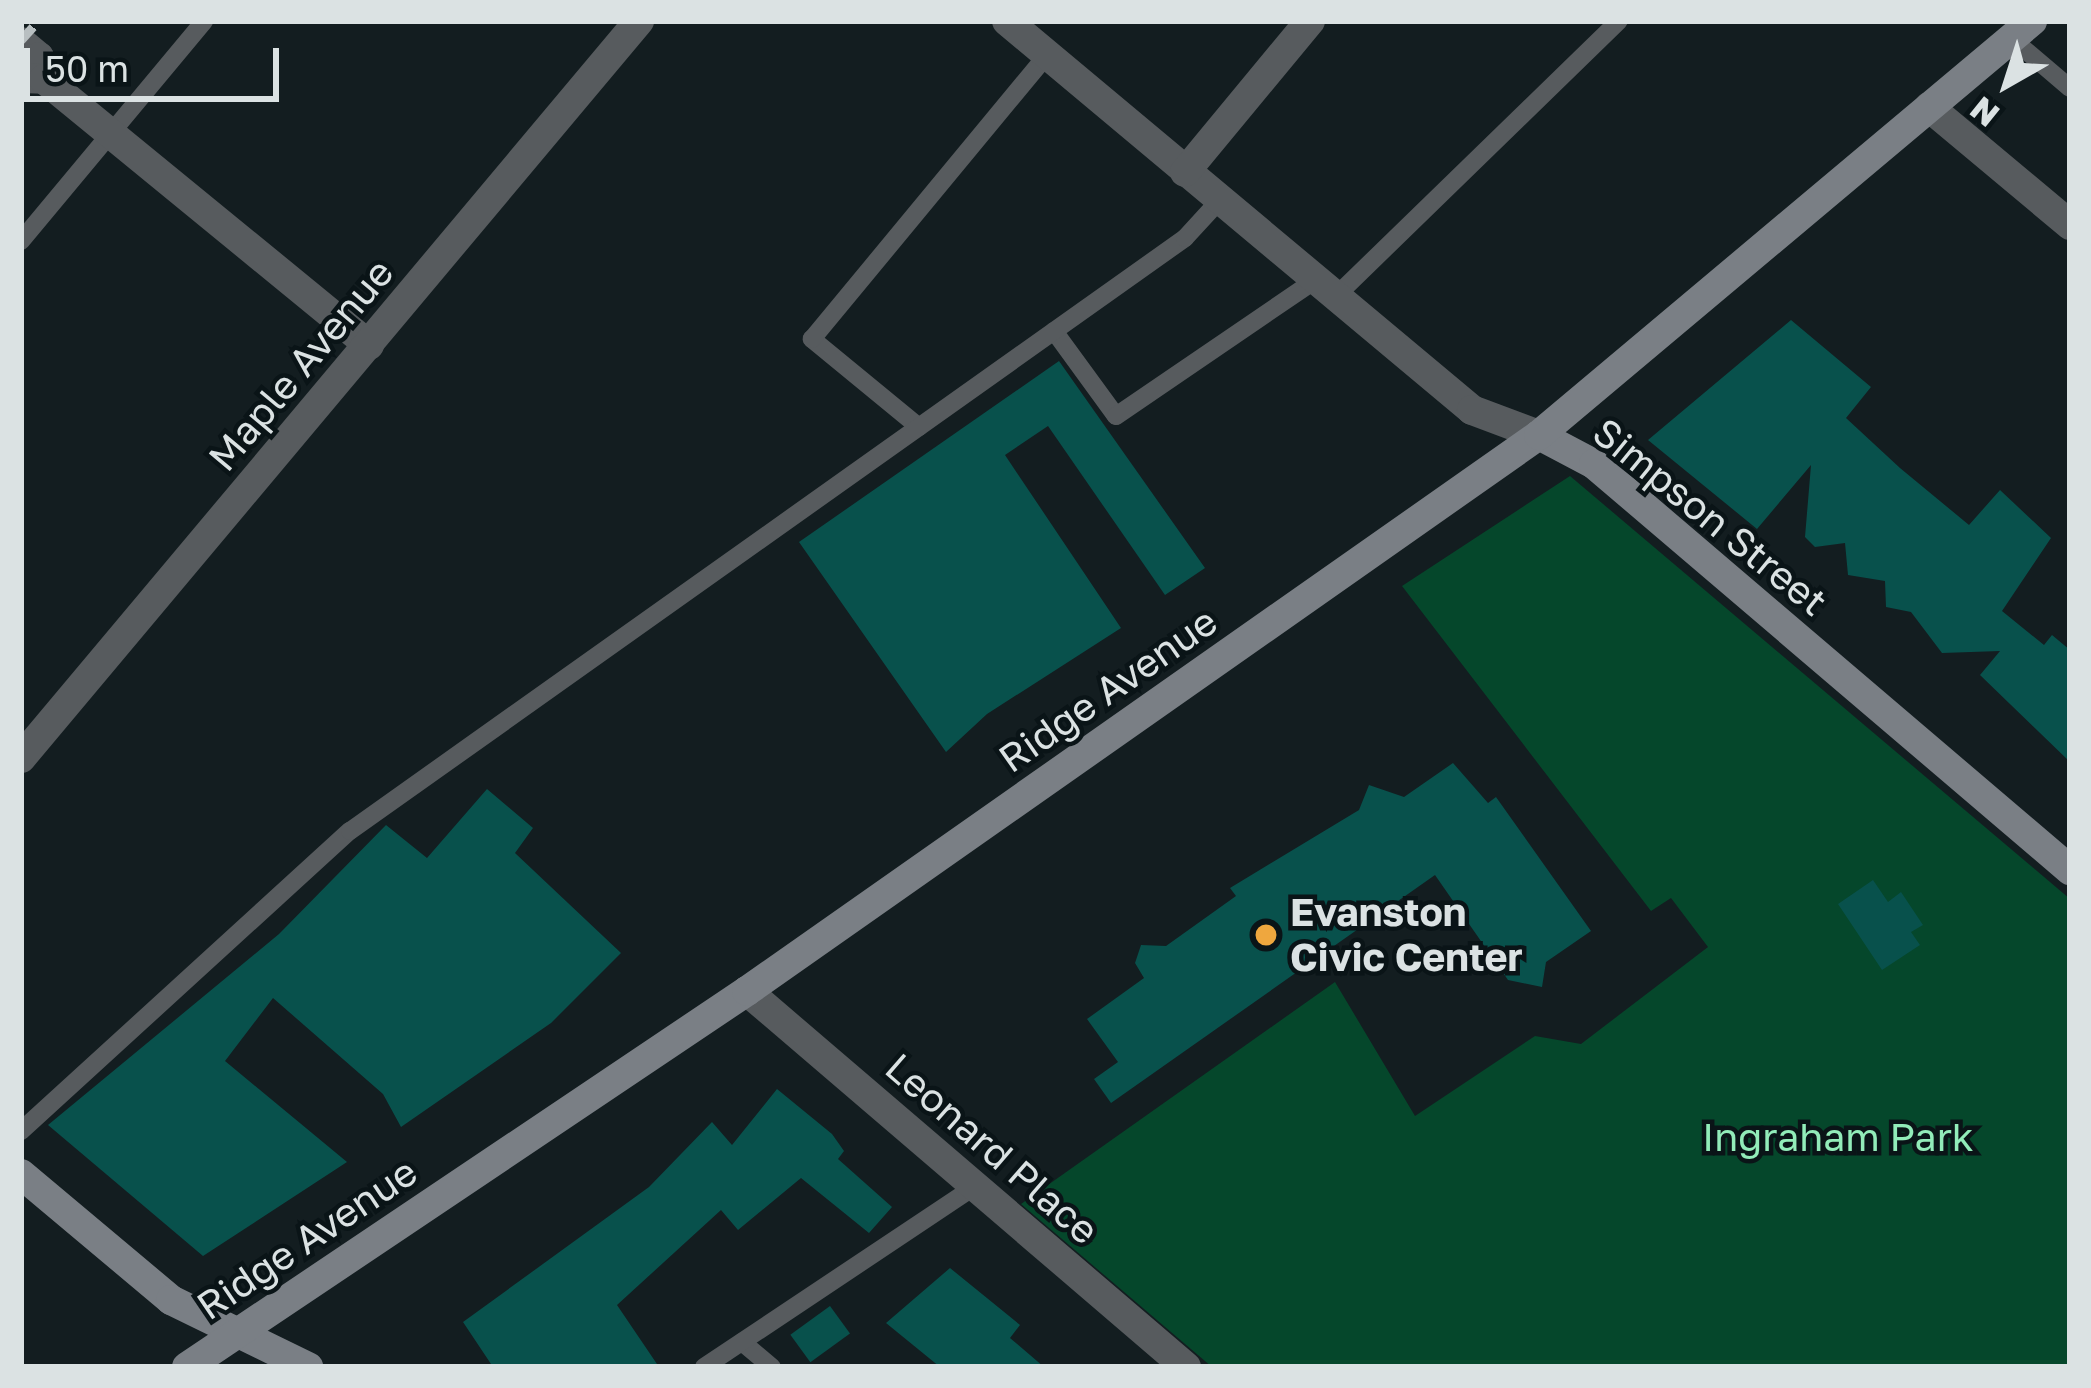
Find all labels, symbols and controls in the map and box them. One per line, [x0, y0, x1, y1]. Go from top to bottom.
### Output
scale bar [30, 24, 285, 98]
north arrow [1947, 24, 2067, 144]
text: 50 m [45, 47, 129, 90]
text: N [1962, 89, 2006, 135]
street label: Maple Avenue [199, 250, 403, 480]
street label: Simpson Street [1584, 408, 1836, 626]
street label: Ridge Avenue [990, 598, 1226, 782]
place label: Evanston Civic Center [1290, 890, 1523, 981]
marker: Evanston Civic Center [1253, 922, 1279, 948]
street label: Leonard Place [876, 1044, 1108, 1254]
park label: Ingraham Park [1702, 1114, 1974, 1160]
street label: Ridge Avenue [188, 1148, 426, 1330]

